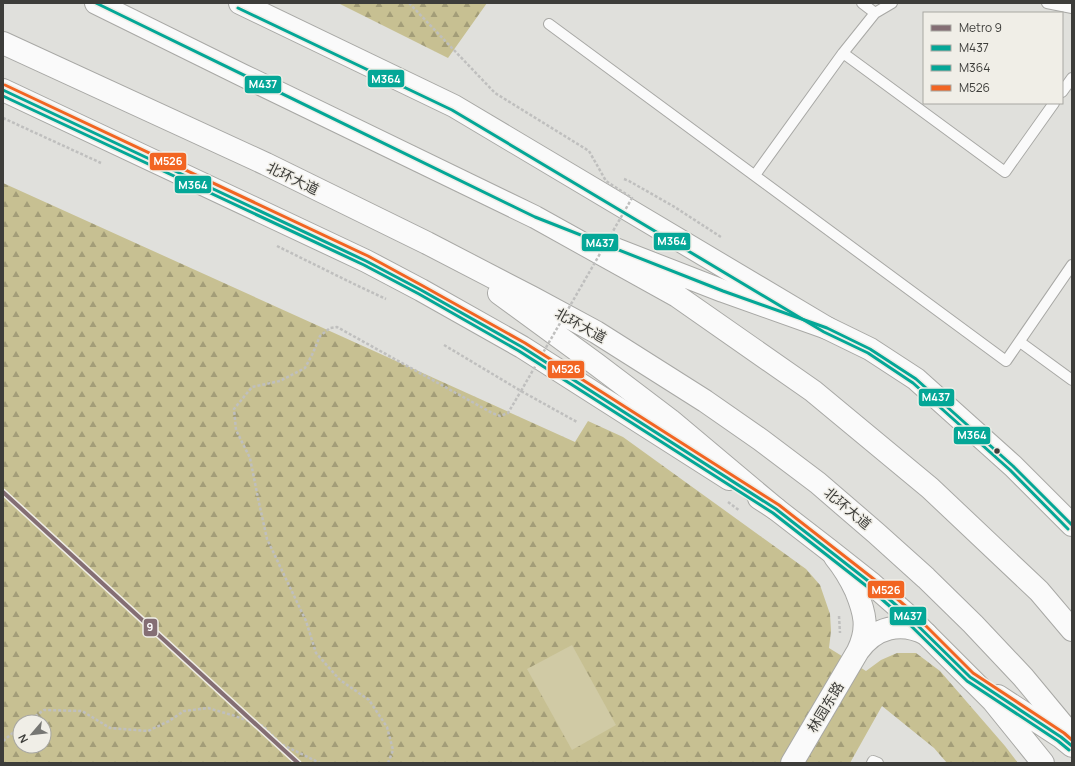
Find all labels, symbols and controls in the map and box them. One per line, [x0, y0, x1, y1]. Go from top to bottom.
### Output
legend [923, 12, 1063, 104]
text: Metro 9 [959, 19, 1002, 36]
text: M437 [959, 39, 989, 56]
text: M364 [959, 59, 990, 76]
line badge: M364 [367, 69, 405, 88]
text: M364 [371, 71, 401, 86]
line badge: M437 [244, 75, 282, 94]
text: M437 [249, 76, 277, 91]
text: M526 [959, 79, 990, 96]
line badge: M526 [149, 152, 187, 171]
text: M526 [154, 153, 183, 168]
street label: 北环大道 [264, 157, 322, 199]
line badge: M364 [174, 175, 212, 194]
text: M364 [178, 177, 208, 192]
line badge: M364 [653, 232, 691, 251]
line badge: M437 [581, 233, 619, 252]
text: M364 [657, 233, 687, 248]
text: M437 [586, 235, 614, 250]
street label: 北环大道 [552, 303, 610, 347]
line badge: M526 [547, 360, 585, 379]
text: M526 [552, 361, 581, 376]
line badge: M437 [918, 388, 955, 407]
text: M437 [922, 389, 950, 404]
line badge: M364 [953, 426, 991, 445]
text: M364 [957, 427, 987, 442]
unlabelled marker [992, 446, 1002, 456]
street label: 北环大道 [820, 483, 876, 533]
line badge: M526 [867, 580, 905, 599]
text: M526 [872, 582, 901, 597]
line badge: M437 [889, 606, 927, 626]
text: M437 [894, 608, 922, 623]
line badge: 9 [143, 618, 158, 637]
text: 9 [147, 619, 154, 634]
street label: 林园东路 [802, 678, 848, 736]
north arrow [12, 714, 52, 754]
text: N [14, 732, 31, 746]

